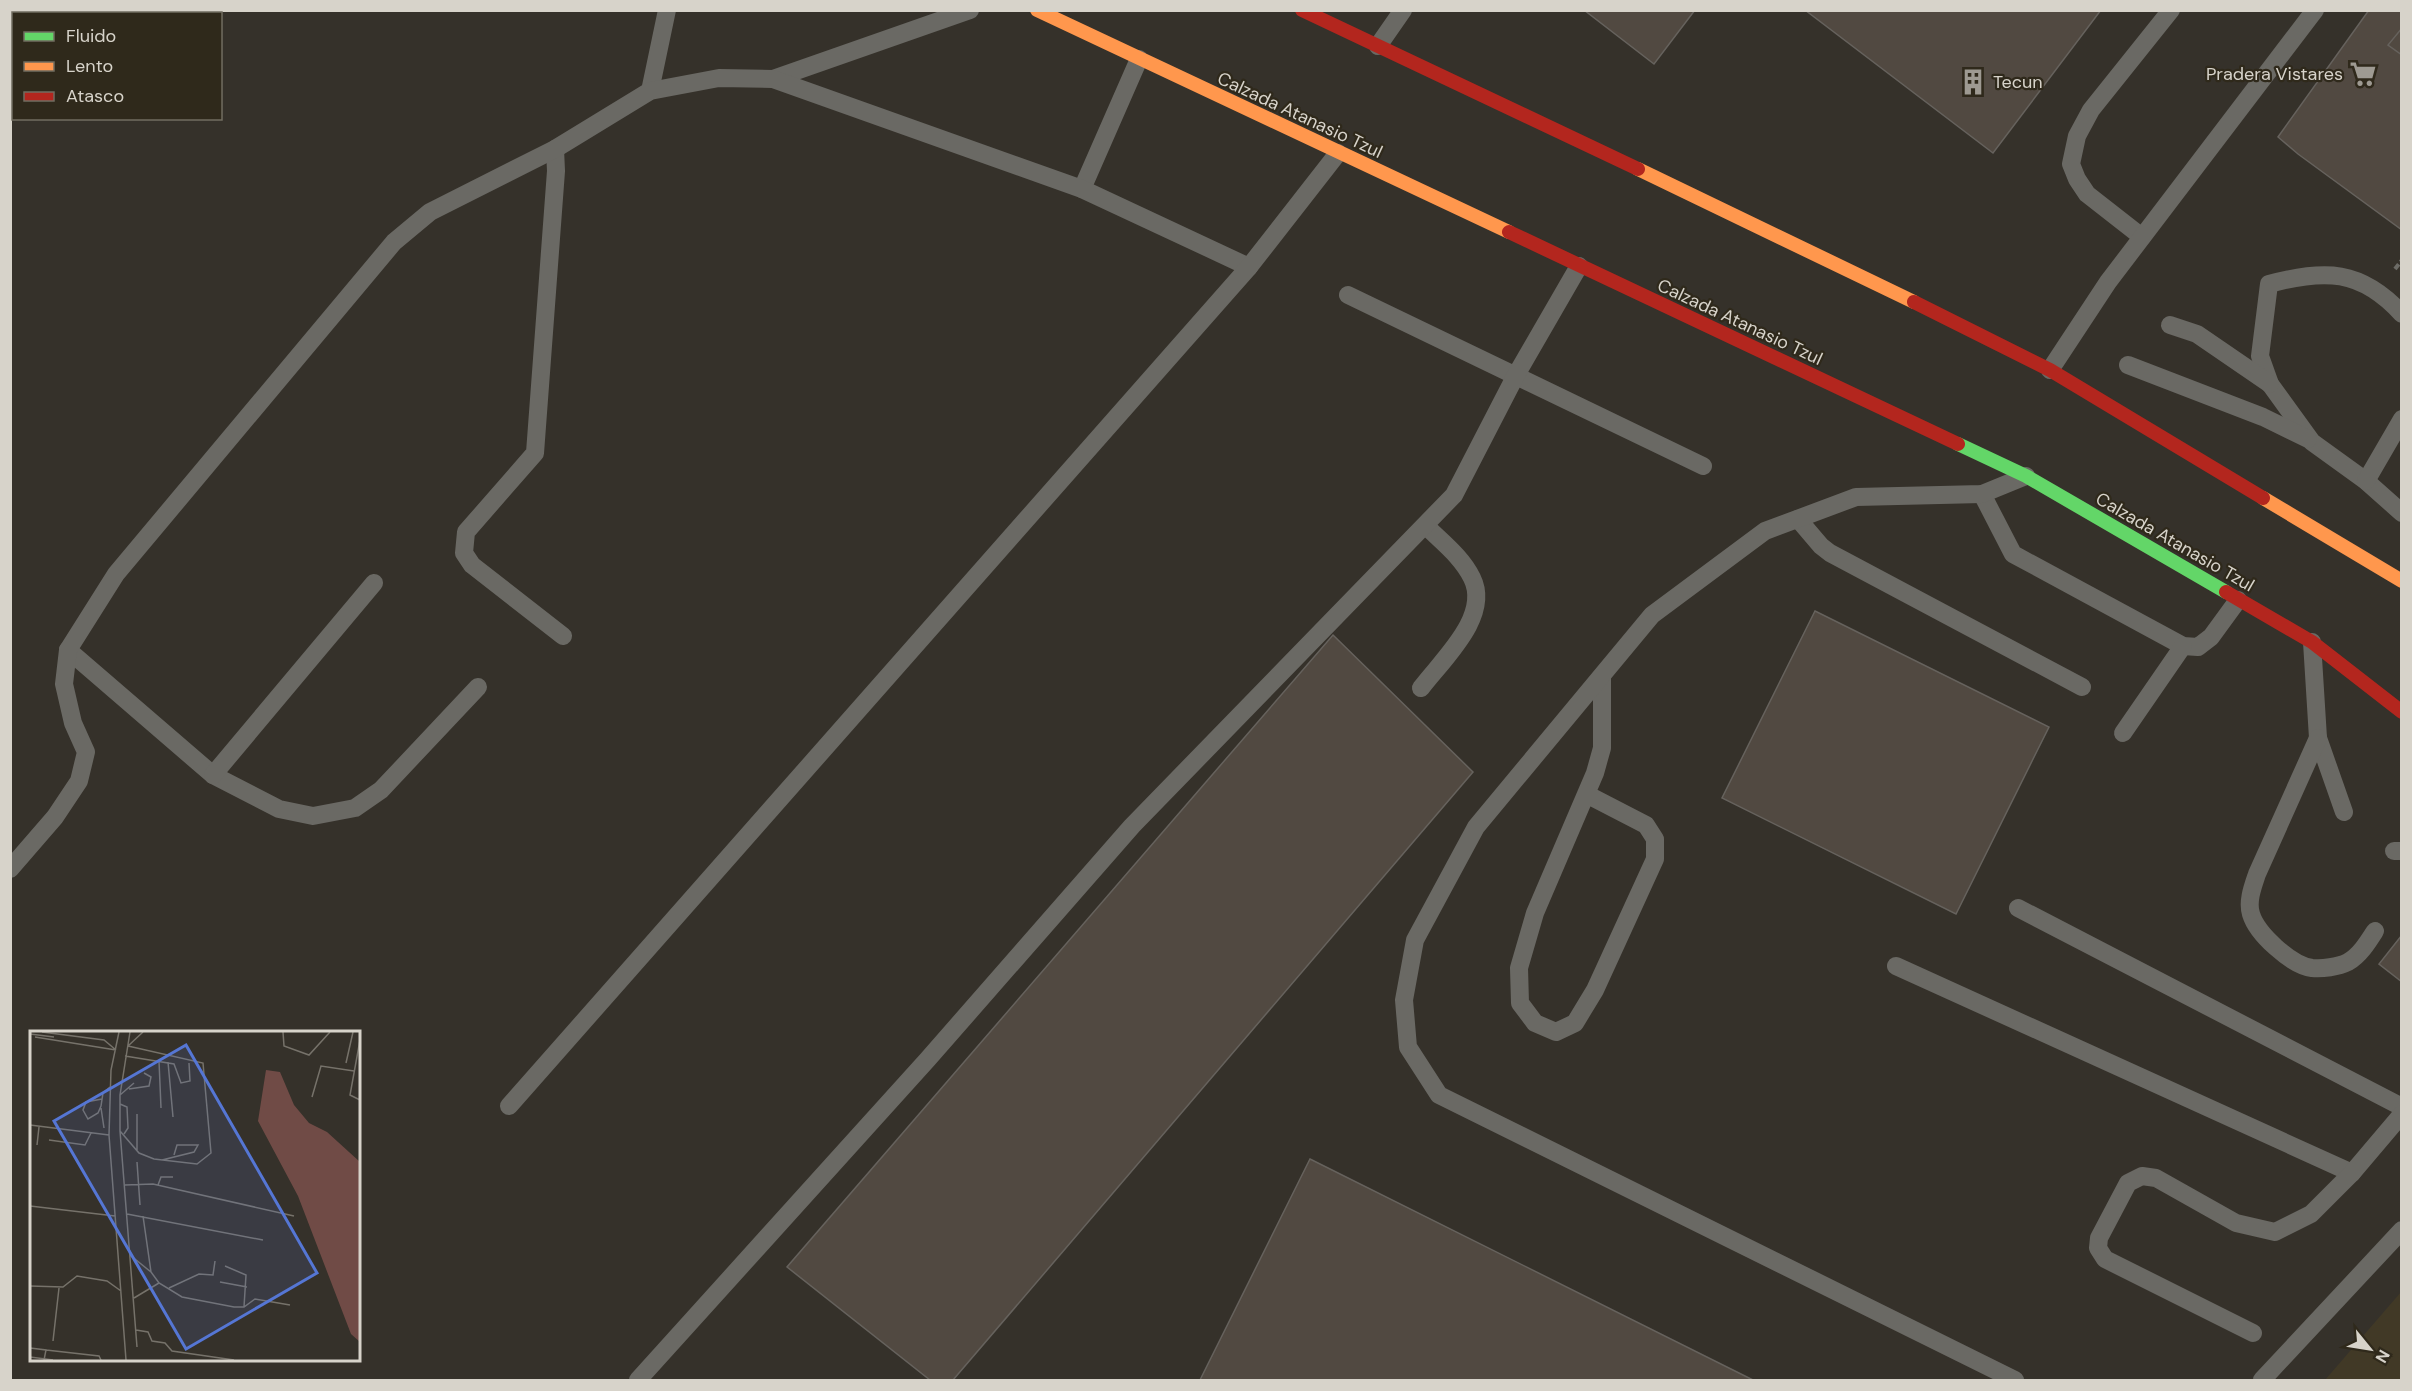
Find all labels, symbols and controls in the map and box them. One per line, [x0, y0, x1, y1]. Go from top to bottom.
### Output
legend [12, 12, 222, 120]
text: Fluido [66, 24, 116, 48]
text: Lento [66, 54, 113, 78]
supermarket icon: Pradera Vistares [2348, 59, 2378, 89]
place label: Pradera Vistares [2206, 62, 2343, 86]
street label: Calzada Atanasio Tzul [1214, 66, 1386, 164]
building icon: Tecun [1958, 67, 1988, 97]
place label: Tecun [1993, 70, 2043, 94]
text: Atasco [66, 84, 124, 108]
street label: Calzada Atanasio Tzul [1654, 273, 1826, 371]
street label: Calzada Atanasio Tzul [2091, 487, 2259, 597]
inset map [30, 1031, 360, 1361]
north arrow [2340, 1319, 2400, 1379]
text: N [2371, 1346, 2395, 1367]

